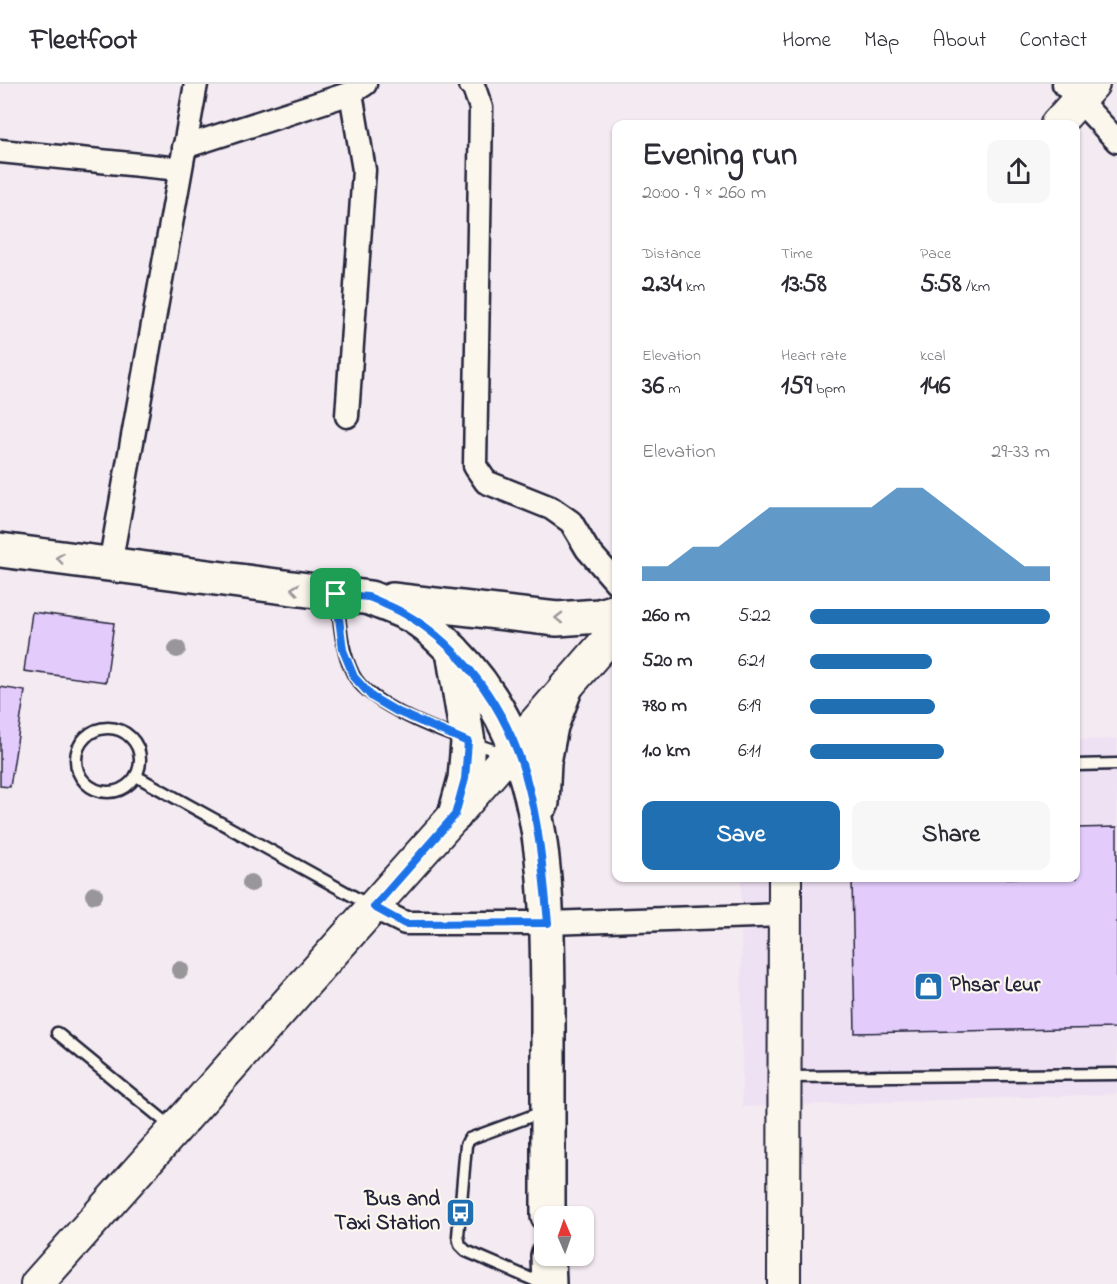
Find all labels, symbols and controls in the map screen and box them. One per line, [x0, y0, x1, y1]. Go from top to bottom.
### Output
text: Fleetfoot [30, 21, 137, 62]
text: Home [782, 26, 831, 56]
text: Map [864, 26, 899, 56]
text: About [932, 26, 986, 56]
text: Contact [1019, 26, 1087, 56]
text: Evening run [642, 132, 797, 180]
button: share [987, 140, 1050, 203]
text: 20:00 · 9 × 260 m [642, 179, 766, 208]
text: Distance [642, 242, 701, 266]
text: Time [781, 242, 813, 266]
text: Pace [920, 242, 951, 266]
text: 2.34 [642, 266, 682, 304]
text: 13:58 [781, 266, 827, 304]
text: 5:58 [920, 266, 962, 304]
text: km [682, 275, 705, 299]
text: /km [962, 275, 990, 299]
text: Elevation [642, 344, 701, 368]
text: Heart rate [781, 344, 847, 368]
text: kcal [920, 344, 945, 368]
text: 36 [642, 368, 664, 406]
text: 159 [781, 368, 812, 406]
text: 146 [920, 368, 950, 406]
text: m [664, 377, 681, 401]
text: bpm [812, 377, 846, 401]
text: Elevation [642, 438, 716, 467]
text: 29–33 m [991, 438, 1050, 467]
one-way arrow [55, 553, 64, 565]
pin [310, 568, 361, 619]
icon: arrive [319, 577, 352, 610]
one-way arrow [290, 583, 299, 596]
text: 260 m [642, 602, 690, 631]
text: 5:22 [738, 602, 771, 631]
one-way arrow [554, 612, 563, 624]
text: 520 m [642, 647, 693, 676]
text: 6:21 [738, 647, 765, 676]
text: 780 m [642, 692, 687, 721]
text: 6:19 [738, 692, 761, 721]
text: 1.0 km [642, 737, 690, 766]
text: 6:11 [738, 737, 761, 766]
button: Save [642, 801, 840, 870]
button: Share [852, 801, 1050, 870]
shop icon: Phsar Leur [913, 970, 945, 1002]
place label: Phsar Leur [950, 971, 1041, 1001]
place label: Bus and Taxi Station [334, 1185, 440, 1239]
bus stop icon: Bus and Taxi Station [445, 1196, 477, 1228]
north arrow [534, 1206, 594, 1266]
map controls [534, 1206, 594, 1266]

